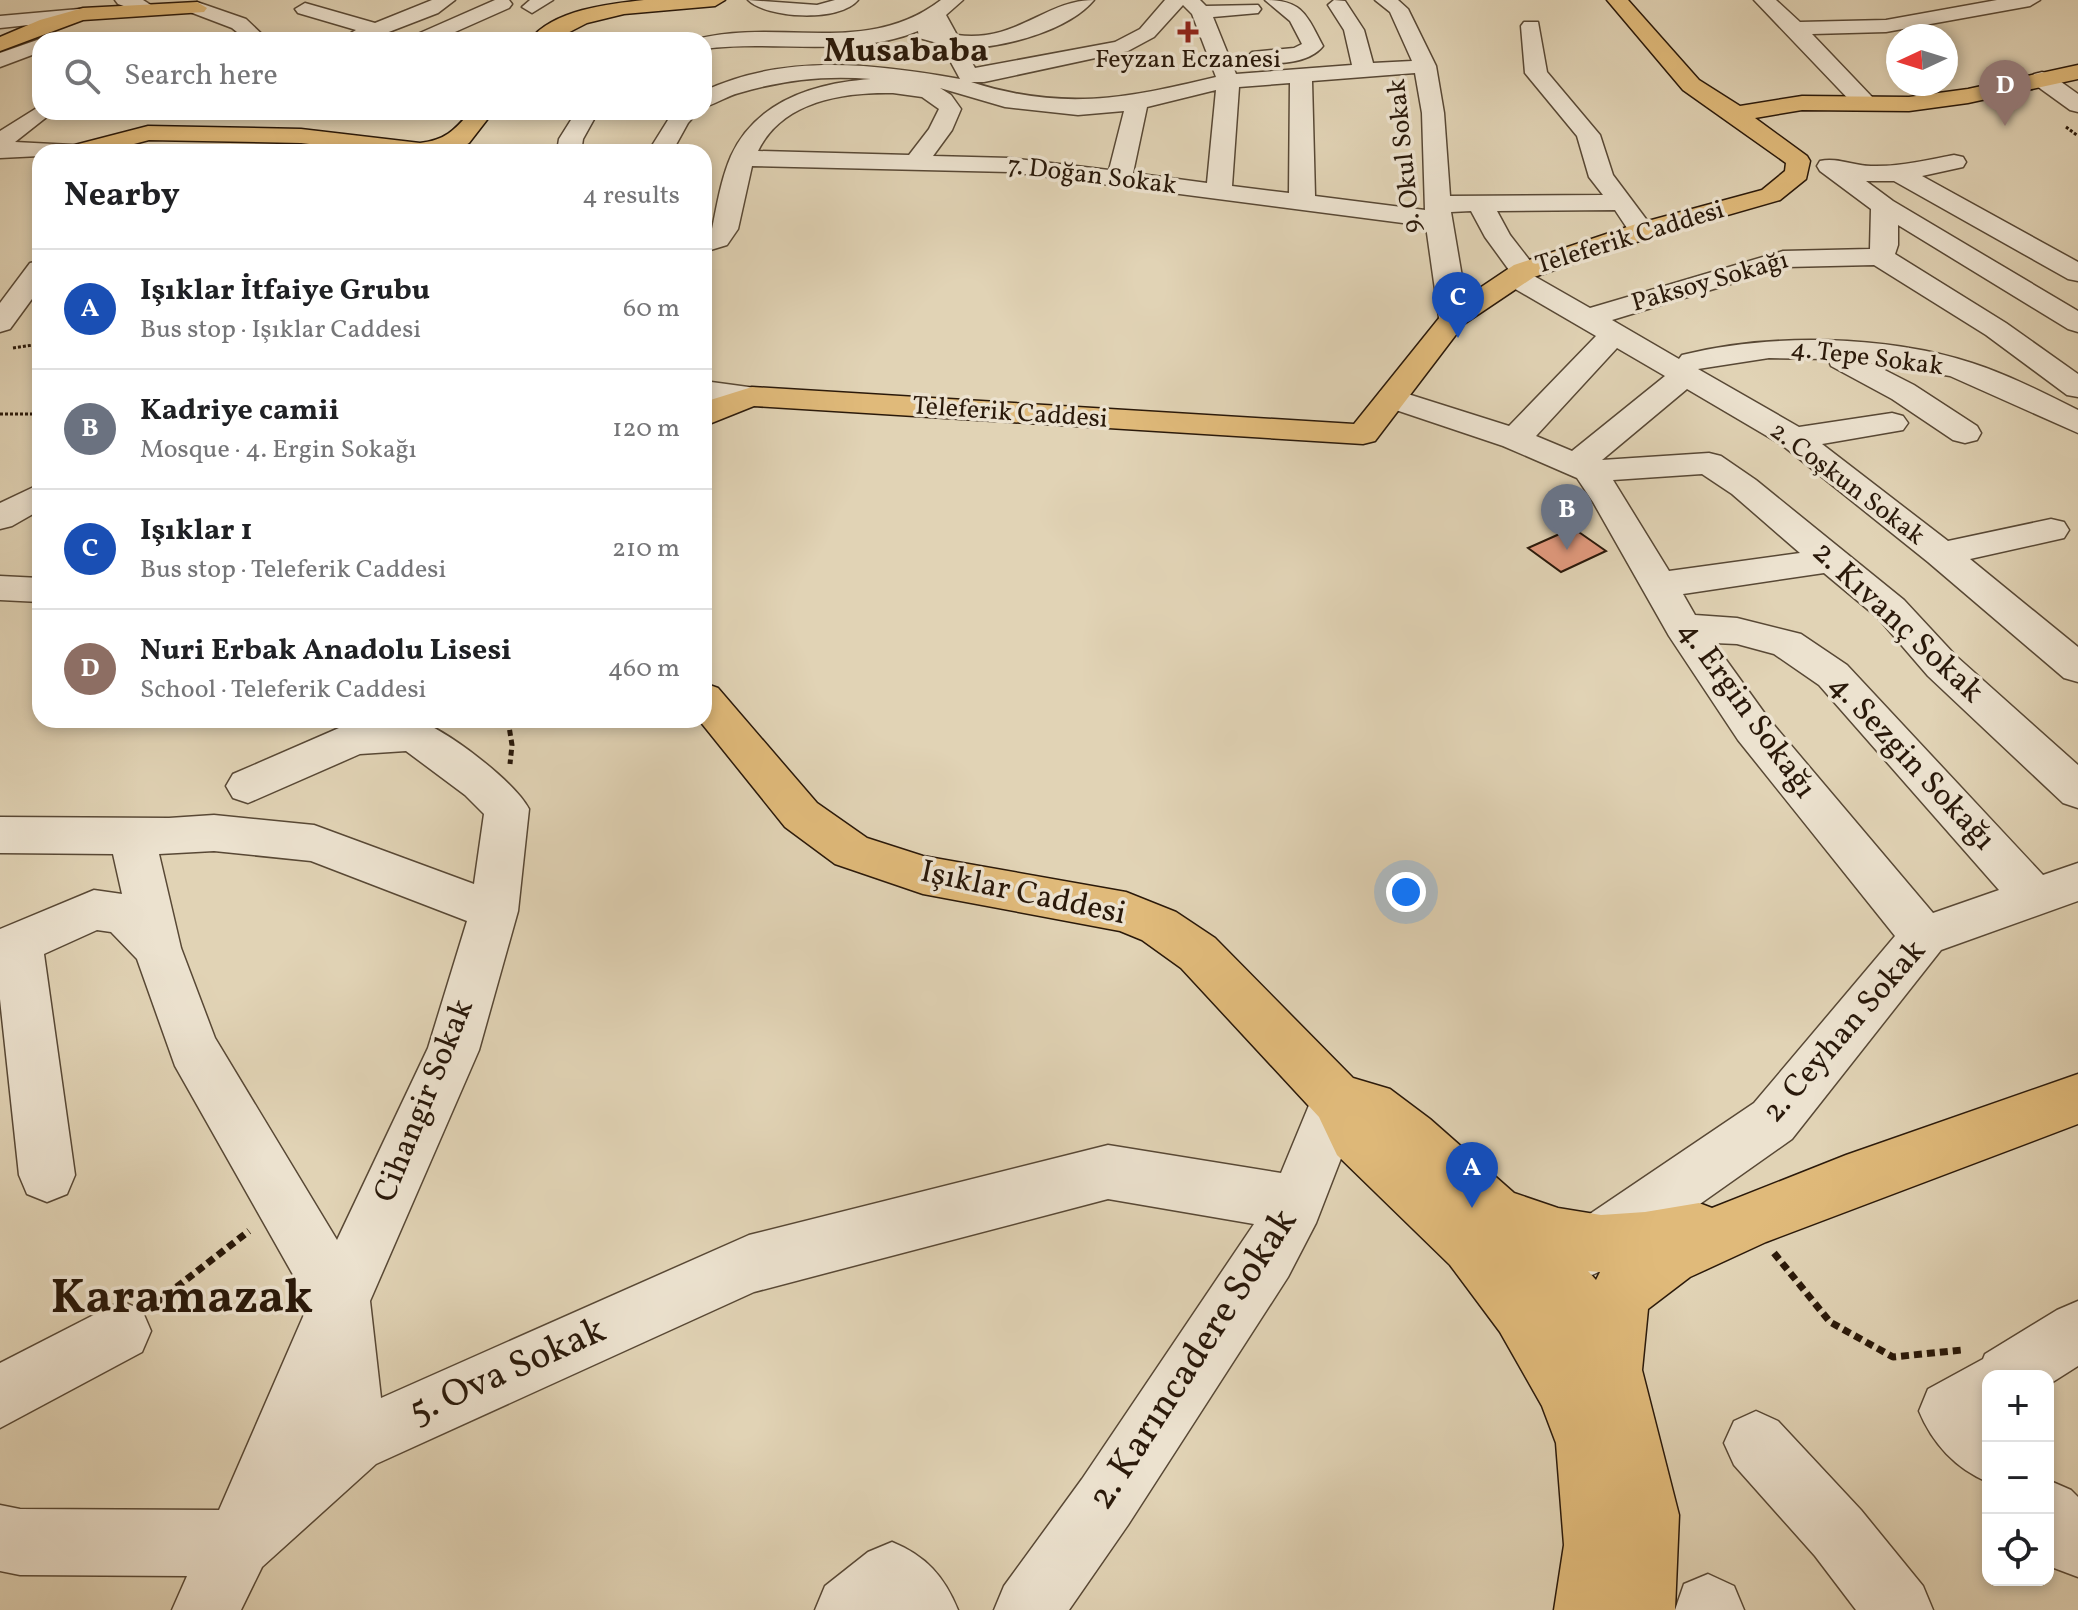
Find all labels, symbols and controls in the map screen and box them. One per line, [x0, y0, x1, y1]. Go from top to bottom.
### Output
marker: Feyzan Eczanesi [1179, 23, 1197, 41]
north arrow [1886, 24, 1958, 96]
district label: Musababa [823, 29, 989, 76]
search box [32, 32, 712, 120]
place label: Feyzan Eczanesi [1095, 42, 1281, 78]
icon: search [60, 54, 104, 98]
text: Search here [124, 55, 278, 97]
pin: D [1979, 60, 2031, 126]
street label: 9. Okul Sokak [1379, 77, 1431, 235]
street label: 7. Doğan Sokak [1005, 148, 1179, 204]
text: Nearby [64, 173, 180, 220]
text: 4 results [582, 178, 680, 214]
street label: Teleferik Caddesi [1531, 192, 1729, 284]
street label: Paksoy Sokağı [1627, 242, 1793, 322]
text: Işıklar İtfaiye Grubu [140, 270, 430, 312]
pin: C [1432, 272, 1484, 338]
text: A [81, 291, 99, 327]
text: 60 m [623, 291, 680, 327]
text: Bus stop · Işıklar Caddesi [140, 312, 421, 348]
street label: 4. Tepe Sokak [1789, 331, 1945, 385]
street label: Teleferik Caddesi [911, 388, 1109, 438]
text: Kadriye camii [140, 390, 339, 432]
text: B [81, 411, 99, 447]
text: 120 m [612, 411, 680, 447]
street label: 2. Coşkun Sokak [1762, 414, 1932, 554]
text: Mosque · 4. Ergin Sokağı [140, 432, 417, 468]
pin: B [1541, 484, 1593, 550]
text: Işıklar 1 [140, 510, 253, 552]
text: C [82, 531, 98, 567]
text: 210 m [612, 531, 680, 567]
street label: 2. Kıvanç Sokak [1801, 532, 1993, 714]
text: Bus stop · Teleferik Caddesi [140, 552, 446, 588]
street label: 4. Ergin Sokağı [1666, 612, 1826, 808]
text: Nuri Erbak Anadolu Lisesi [140, 630, 512, 672]
text: D [80, 651, 100, 687]
text: 460 m [608, 651, 680, 687]
street label: 4. Sezgin Sokağı [1817, 665, 2005, 861]
text: School · Teleferik Caddesi [140, 672, 426, 708]
street label: Işıklar Caddesi [916, 851, 1130, 937]
your location [1386, 872, 1426, 912]
street label: 2. Ceyhan Sokak [1753, 931, 1937, 1133]
street label: Cihangir Sokak [364, 993, 486, 1209]
pin: A [1446, 1142, 1498, 1208]
street label: 2. Karıncadere Sokak [1077, 1199, 1311, 1521]
district label: Karamazak [51, 1266, 313, 1333]
street label: 5. Ova Sokak [401, 1305, 615, 1439]
map controls [1982, 1370, 2054, 1586]
button: + [1982, 1370, 2054, 1442]
button: − [1982, 1442, 2054, 1514]
button: locate [1982, 1514, 2054, 1586]

